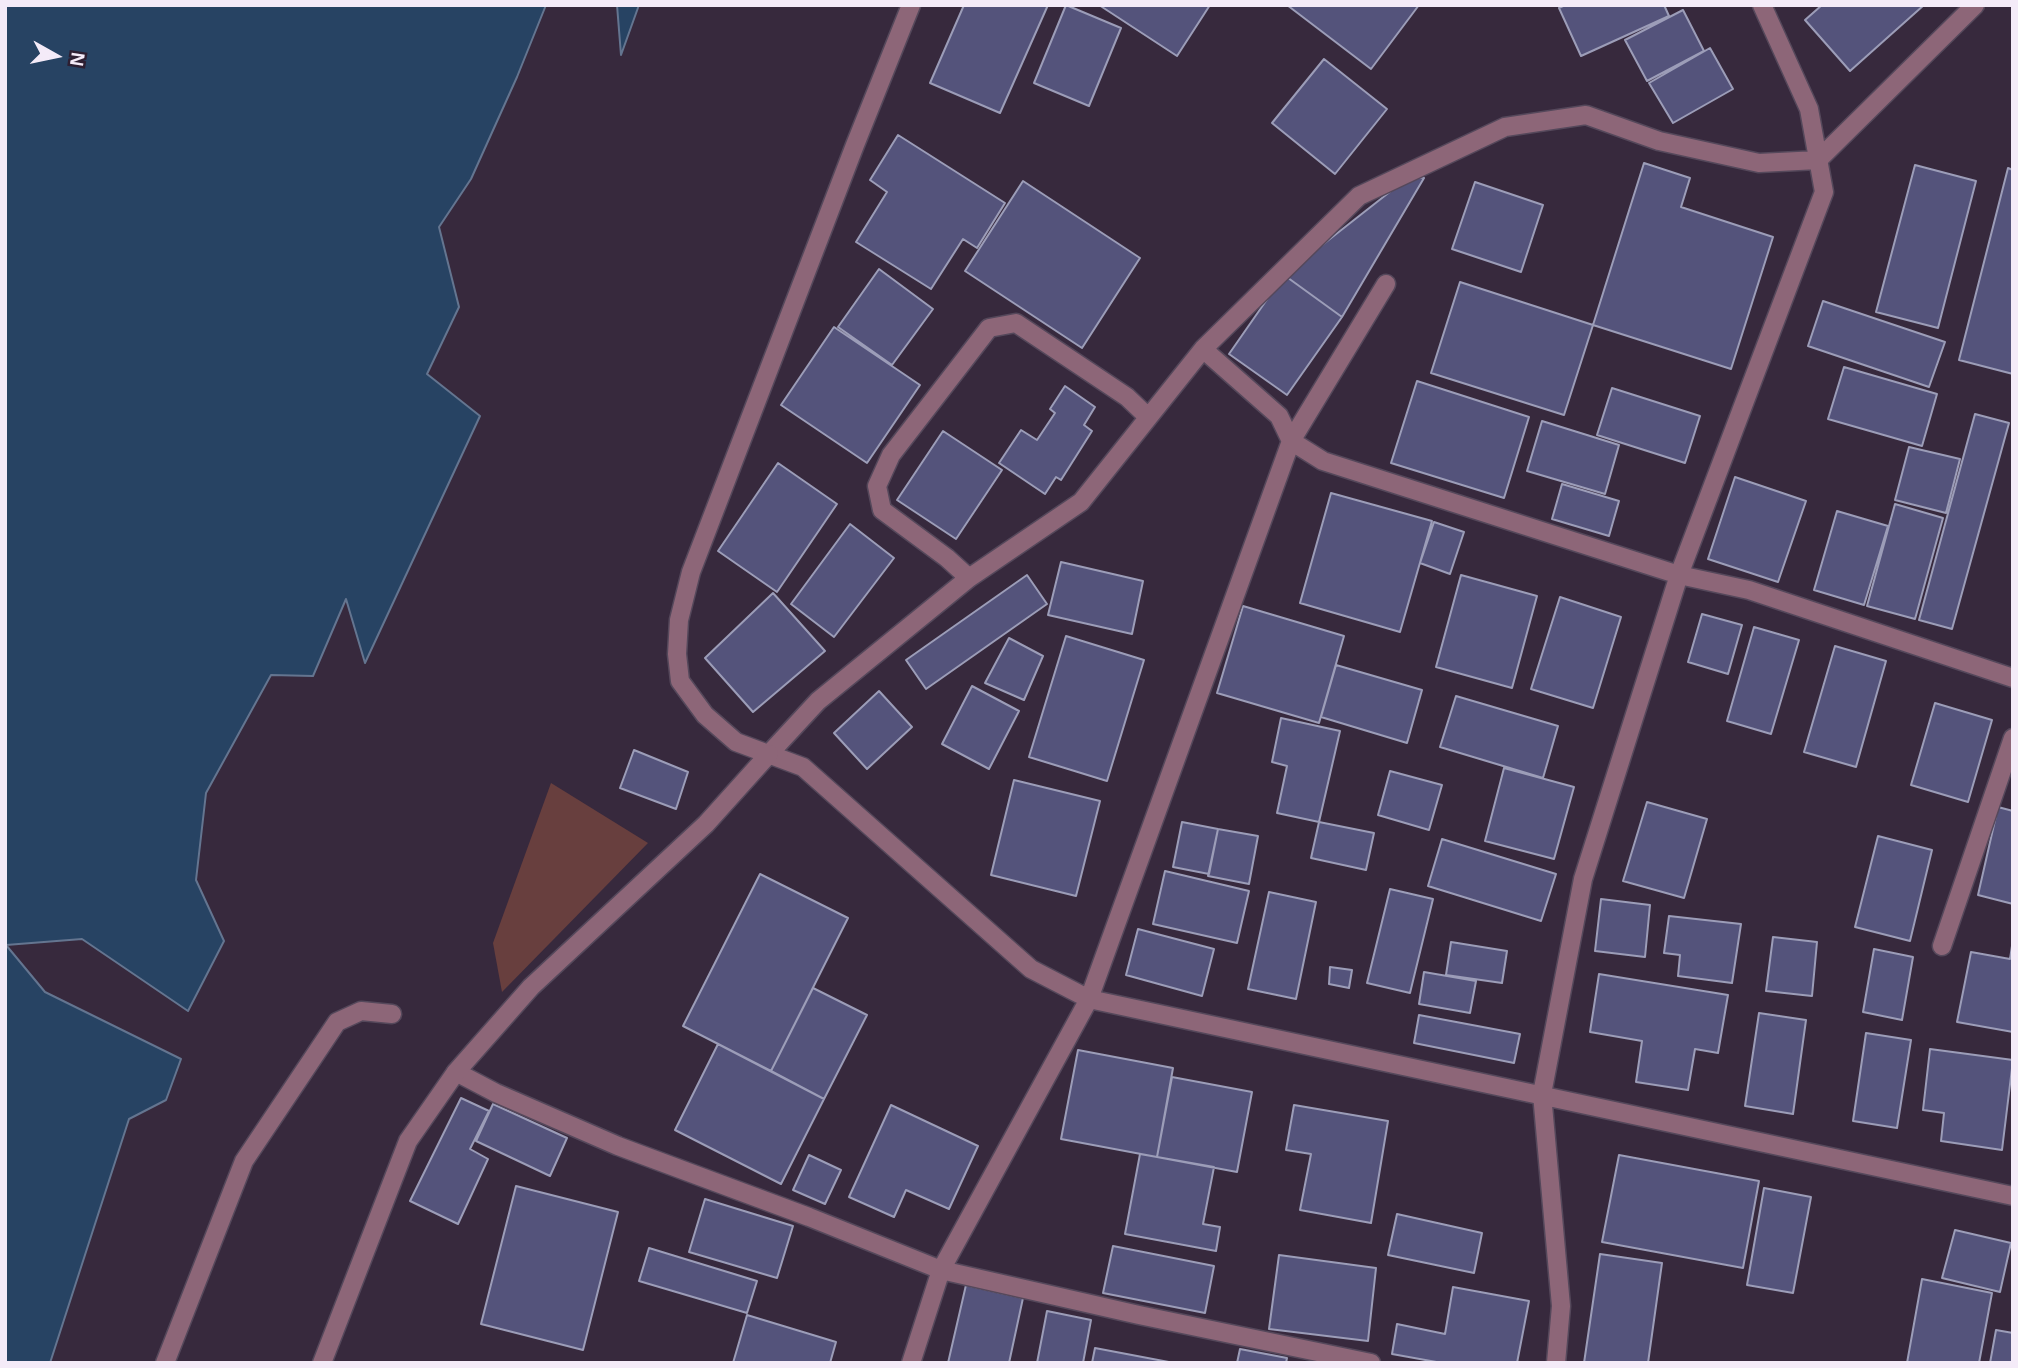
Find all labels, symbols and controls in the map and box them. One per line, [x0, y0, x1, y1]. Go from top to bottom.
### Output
north arrow [21, 21, 91, 91]
text: N [66, 51, 89, 68]

